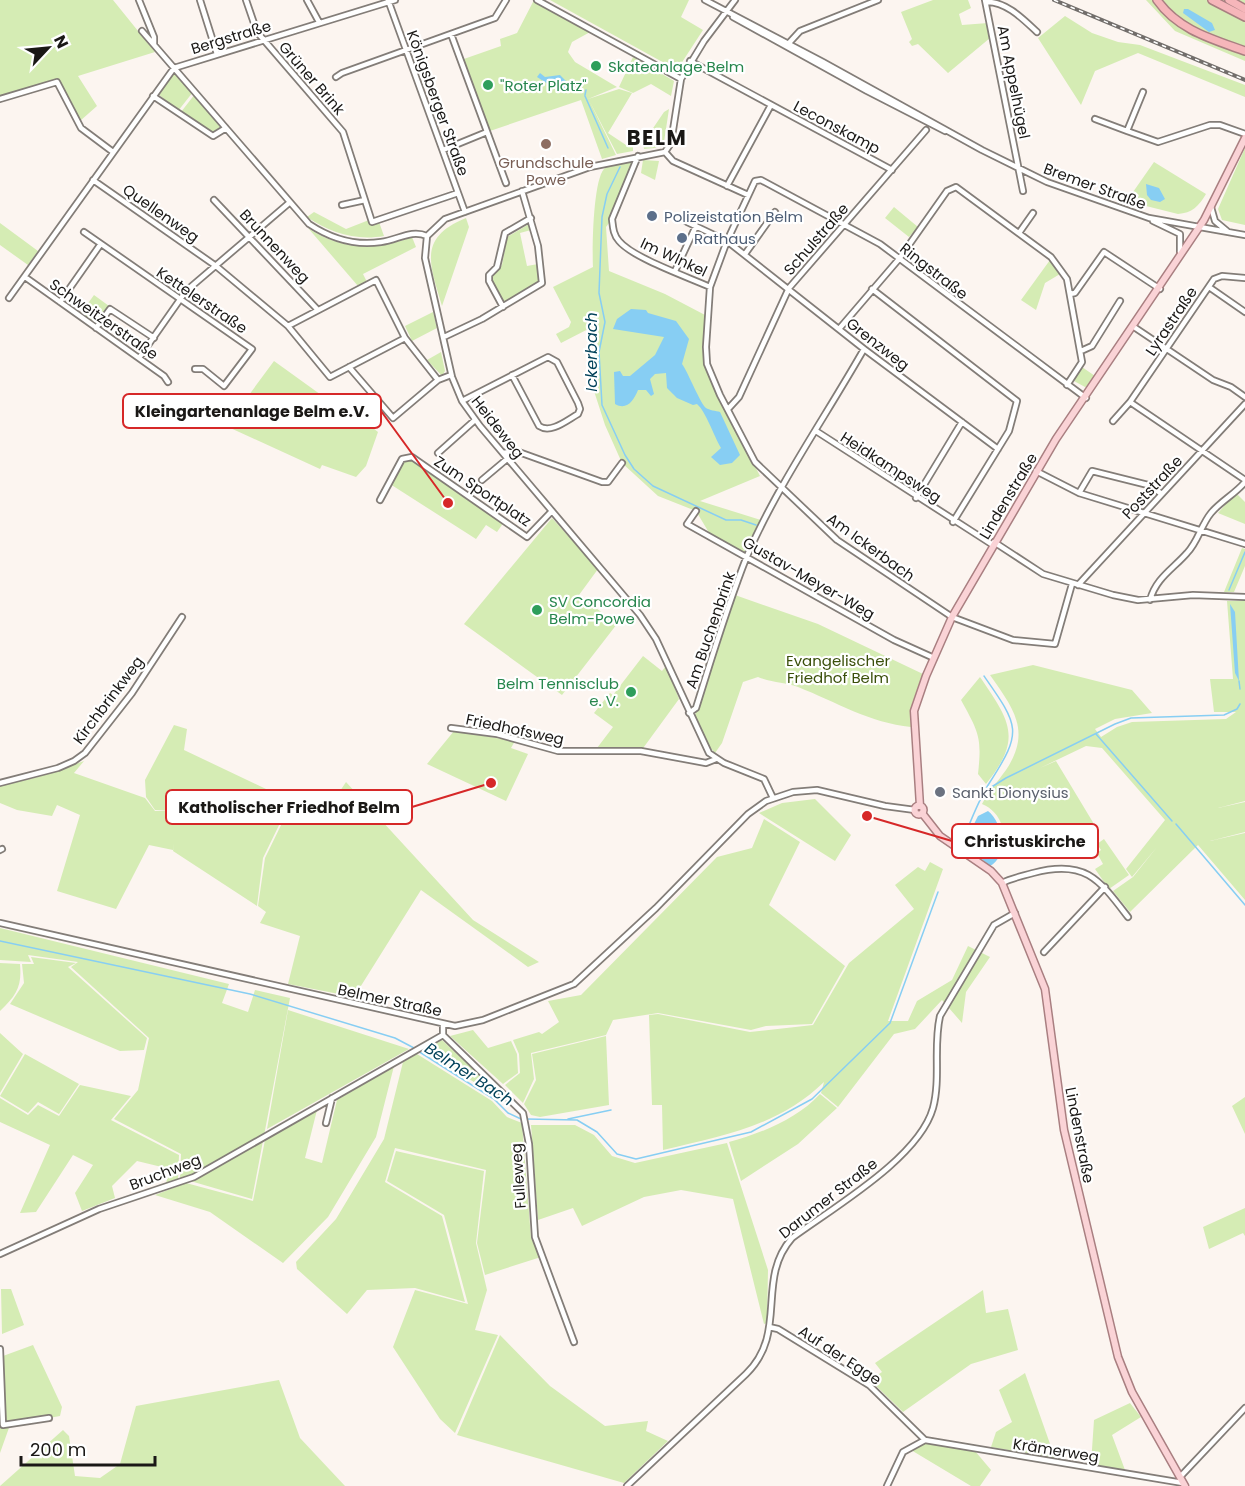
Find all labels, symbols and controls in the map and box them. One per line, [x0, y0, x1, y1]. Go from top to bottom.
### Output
street label: Bergstraße [188, 15, 274, 59]
north arrow [18, 18, 78, 78]
street label: Am Appelhügel [993, 23, 1035, 141]
street label: Königsberger Straße [402, 27, 474, 179]
text: N [48, 31, 74, 52]
street label: Grüner Brink [274, 37, 350, 119]
place label: Skateanlage Belm [608, 56, 744, 77]
marker: Skateanlage Belm [589, 59, 603, 73]
place label: "Roter Platz" [500, 75, 587, 96]
marker: "Roter Platz" [481, 78, 495, 92]
street label: Leconskamp [790, 95, 884, 159]
district label: BELM [627, 123, 687, 152]
marker: Grundschule Powe [539, 137, 553, 151]
place label: Grundschule Powe [498, 152, 594, 190]
street label: Bremer Straße [1041, 158, 1149, 214]
street label: Quellenweg [119, 179, 203, 247]
street label: Schulstraße [779, 198, 853, 280]
street label: Brunnenweg [235, 204, 315, 288]
place label: Polizeistation Belm [664, 206, 803, 227]
marker: Polizeistation Belm [645, 209, 659, 223]
place label: Rathaus [694, 228, 756, 249]
marker: Rathaus [675, 231, 689, 245]
street label: Im WInkel [637, 232, 711, 282]
street label: Ringstraße [896, 238, 972, 304]
street label: Kettelerstraße [152, 262, 252, 338]
street label: Schweitzerstraße [45, 274, 163, 364]
street label: Lyrastraße [1140, 282, 1202, 360]
water label: Ickerbach [580, 312, 603, 392]
street label: Grenzweg [842, 313, 914, 375]
street label: Heideweg [467, 391, 529, 463]
callout: Kleingartenanlage Belm e.V. [123, 394, 381, 428]
text: Kleingartenanlage Belm e.V. [135, 400, 369, 423]
street label: Heidkampsweg [836, 426, 946, 508]
street label: Lindenstraße [974, 449, 1042, 543]
street label: Zum Sportplatz [430, 451, 536, 531]
street label: Poststraße [1117, 451, 1187, 523]
street label: Am Ickerbach [823, 508, 919, 586]
street label: Gustav-Meyer-Weg [739, 532, 879, 624]
street label: Am Buchenbrink [680, 568, 740, 691]
place label: SV Concordia Belm-Powe [549, 591, 651, 629]
marker: SV Concordia Belm-Powe [530, 603, 544, 617]
park label: Evangelischer Friedhof Belm [786, 650, 890, 688]
street label: Kirchbrinkweg [68, 652, 148, 748]
place label: Belm Tennisclub e. V. [497, 673, 619, 711]
marker: Belm Tennisclub e. V. [624, 685, 638, 699]
street label: Friedhofsweg [464, 708, 566, 750]
place label: Sankt Dionysius [952, 782, 1069, 803]
marker: Sankt Dionysius [933, 785, 947, 799]
callout: Katholischer Friedhof Belm [166, 790, 412, 824]
text: Katholischer Friedhof Belm [178, 796, 400, 819]
callout: Christuskirche [952, 824, 1098, 858]
text: Christuskirche [964, 830, 1086, 853]
street label: Belmer Straße [336, 979, 444, 1021]
water label: Belmer Bach [420, 1037, 518, 1111]
street label: Lindenstraße [1060, 1085, 1100, 1185]
street label: Fulleweg [505, 1143, 531, 1209]
street label: Bruchweg [126, 1149, 204, 1195]
street label: Darumer Straße [774, 1153, 882, 1243]
street label: Auf der Egge [794, 1320, 886, 1390]
scale bar [21, 1429, 154, 1467]
street label: Krämerweg [1011, 1433, 1101, 1467]
text: 200 m [30, 1437, 86, 1462]

